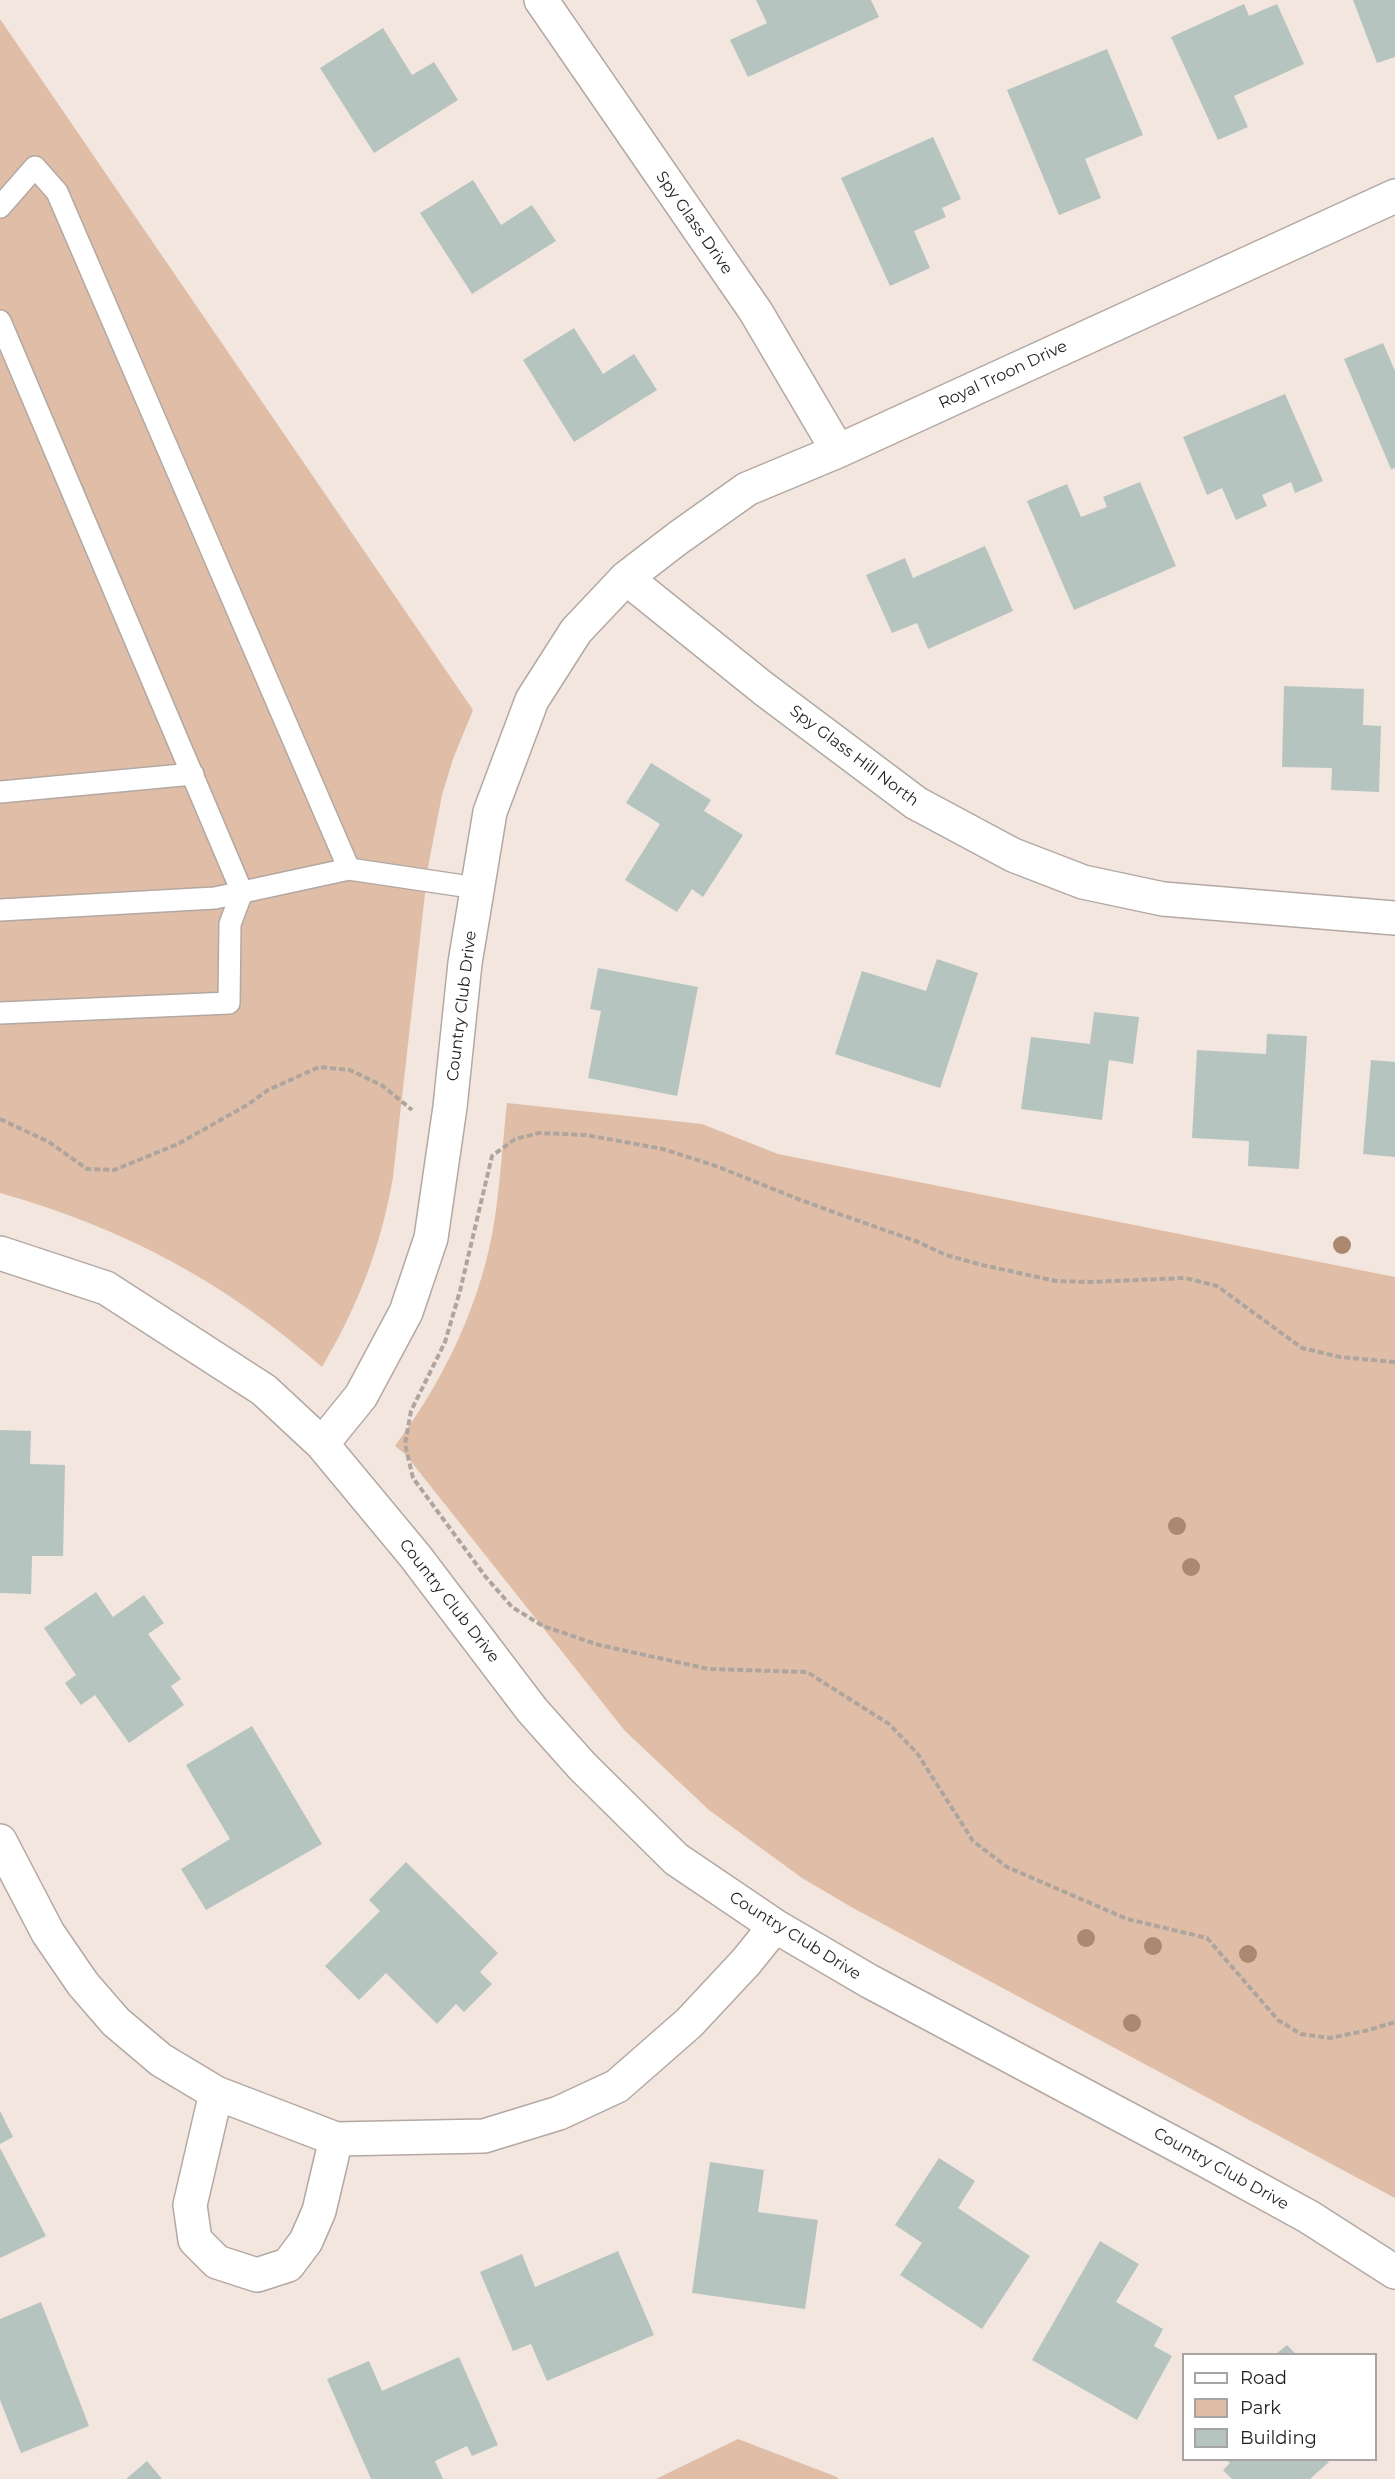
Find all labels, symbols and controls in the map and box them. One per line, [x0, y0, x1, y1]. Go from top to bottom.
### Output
street label: Spy Glass Drive [651, 168, 737, 278]
street label: Royal Troon Drive [936, 337, 1070, 413]
street label: Spy Glass Hill North [786, 701, 922, 811]
street label: Country Club Drive [443, 930, 481, 1082]
street label: Country Club Drive [395, 1535, 503, 1667]
street label: Country Club Drive [726, 1888, 864, 1984]
street label: Country Club Drive [1150, 2124, 1292, 2214]
legend [1182, 2353, 1377, 2461]
text: Road [1240, 2367, 1287, 2389]
text: Park [1240, 2397, 1281, 2419]
text: Building [1240, 2427, 1317, 2449]

